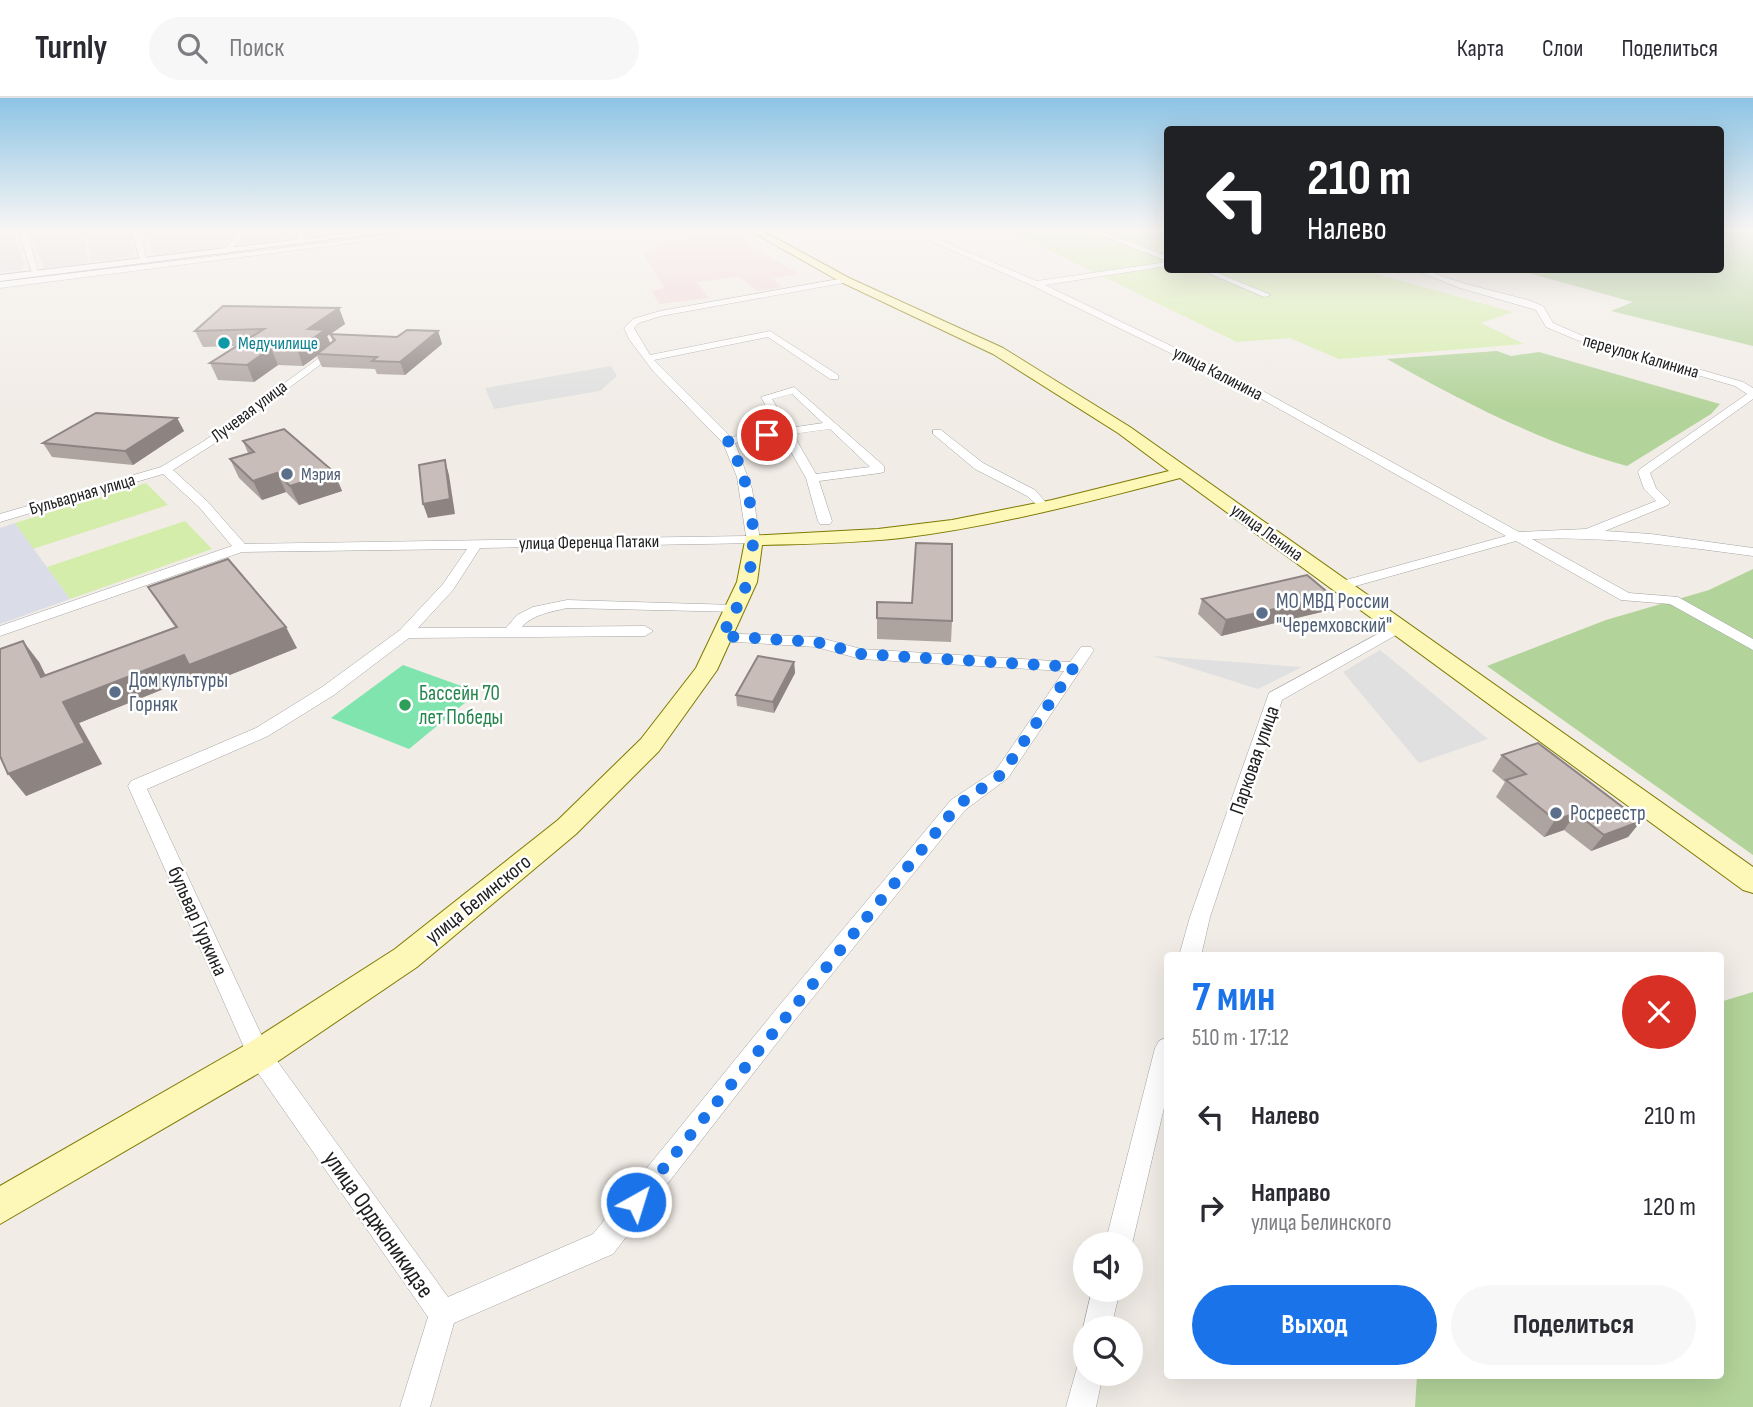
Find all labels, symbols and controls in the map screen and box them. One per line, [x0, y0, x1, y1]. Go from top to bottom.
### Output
search box [149, 17, 639, 80]
text: Turnly [35, 28, 107, 68]
icon: search [173, 29, 211, 67]
text: Поиск [229, 33, 284, 64]
text: Карта [1457, 34, 1504, 63]
text: Слои [1542, 34, 1583, 63]
text: Поделиться [1621, 34, 1718, 63]
text: 210 m [1307, 150, 1411, 209]
icon: left [1192, 154, 1283, 245]
text: Налево [1307, 210, 1387, 249]
street label: переулок Калинина [1581, 330, 1701, 383]
place label: Медучилище [238, 333, 318, 354]
marker: Медучилище [216, 335, 232, 351]
street label: улица Калинина [1169, 342, 1266, 405]
street label: Лучевая улица [207, 376, 291, 447]
pin [737, 405, 797, 465]
icon: arrive [748, 416, 786, 454]
place label: Мэрия [301, 464, 341, 485]
marker: Мэрия [279, 466, 295, 482]
street label: Бульварная улица [27, 469, 138, 520]
street label: улица Ленина [1227, 499, 1307, 566]
street label: улица Ференца Патаки [519, 531, 659, 554]
place label: МО МВД России "Черемховский" [1276, 589, 1392, 638]
marker: МО МВД России "Черемховский" [1254, 605, 1270, 621]
place label: Дом культуры Горняк [129, 668, 228, 717]
place label: Бассейн 70 лет Победы [419, 681, 503, 730]
marker: Дом культуры Горняк [107, 684, 123, 700]
marker: Бассейн 70 лет Победы [397, 697, 413, 713]
street label: Парковая улица [1224, 703, 1285, 818]
place label: Росреестр [1570, 801, 1646, 826]
marker: Росреестр [1548, 805, 1564, 821]
street label: улица Белинского [421, 849, 536, 949]
street label: бульвар Гуркина [162, 863, 233, 980]
text: 7 мин [1192, 972, 1275, 1023]
button: close [1622, 975, 1696, 1049]
text: 510 m · 17:12 [1192, 1024, 1289, 1052]
icon: left [1192, 1098, 1230, 1136]
text: Налево [1251, 1101, 1320, 1132]
text: 210 m [1644, 1101, 1696, 1132]
street label: улица Орджоникидзе [317, 1145, 440, 1304]
position arrow [599, 1165, 673, 1239]
text: Направо [1251, 1178, 1330, 1209]
icon: right [1192, 1189, 1230, 1227]
text: 120 m [1643, 1192, 1696, 1223]
text: улица Белинского [1251, 1209, 1392, 1237]
map controls [1073, 1232, 1143, 1386]
button: sound [1073, 1232, 1143, 1302]
button: Выход [1192, 1285, 1437, 1365]
button: Поделиться [1451, 1285, 1696, 1365]
button: search [1073, 1316, 1143, 1386]

